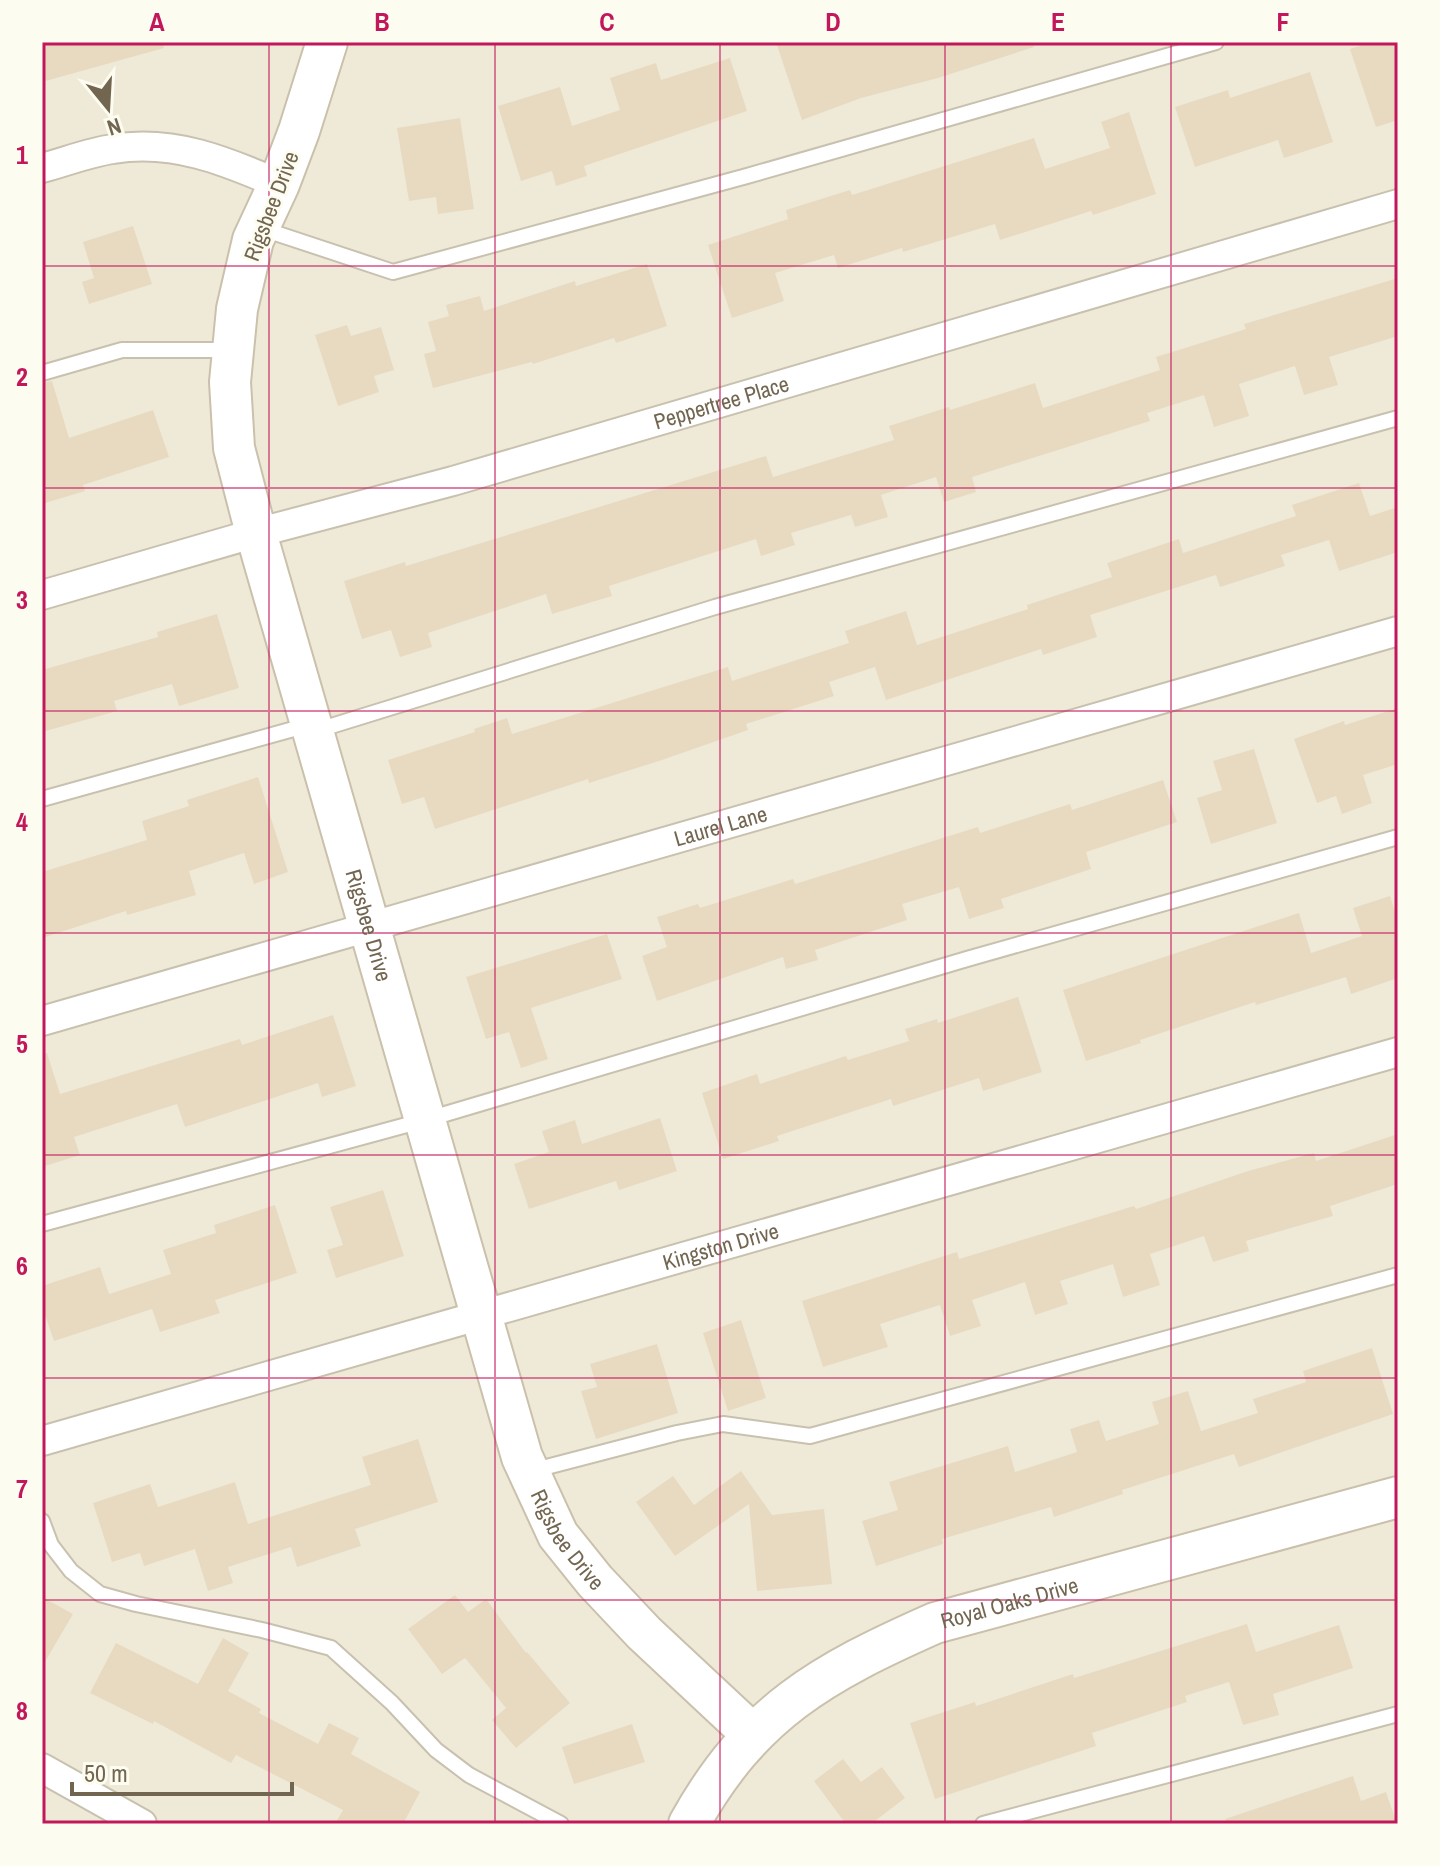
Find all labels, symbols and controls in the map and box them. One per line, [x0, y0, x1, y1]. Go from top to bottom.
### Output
text: A [149, 4, 165, 39]
text: B [374, 4, 390, 39]
text: C [599, 4, 615, 39]
text: D [825, 4, 841, 39]
text: E [1051, 4, 1065, 39]
text: F [1276, 4, 1290, 39]
north arrow [68, 68, 148, 148]
text: N [103, 111, 125, 143]
text: 1 [16, 137, 28, 172]
street label: Rigsbee Drive [236, 147, 306, 265]
text: 2 [16, 359, 28, 394]
street label: Peppertree Place [650, 368, 792, 436]
text: 3 [16, 582, 28, 617]
street label: Laurel Lane [670, 798, 771, 853]
text: 4 [16, 804, 28, 839]
street label: Rigsbee Drive [339, 866, 399, 985]
text: 5 [16, 1026, 28, 1061]
street label: Kingston Drive [659, 1215, 782, 1277]
text: 6 [16, 1248, 28, 1283]
text: 7 [16, 1471, 28, 1506]
street label: Rigsbee Drive [524, 1484, 611, 1597]
street label: Royal Oaks Drive [937, 1570, 1082, 1636]
text: 8 [16, 1693, 28, 1728]
scale bar [72, 1746, 292, 1796]
text: 50 m [84, 1757, 128, 1789]

